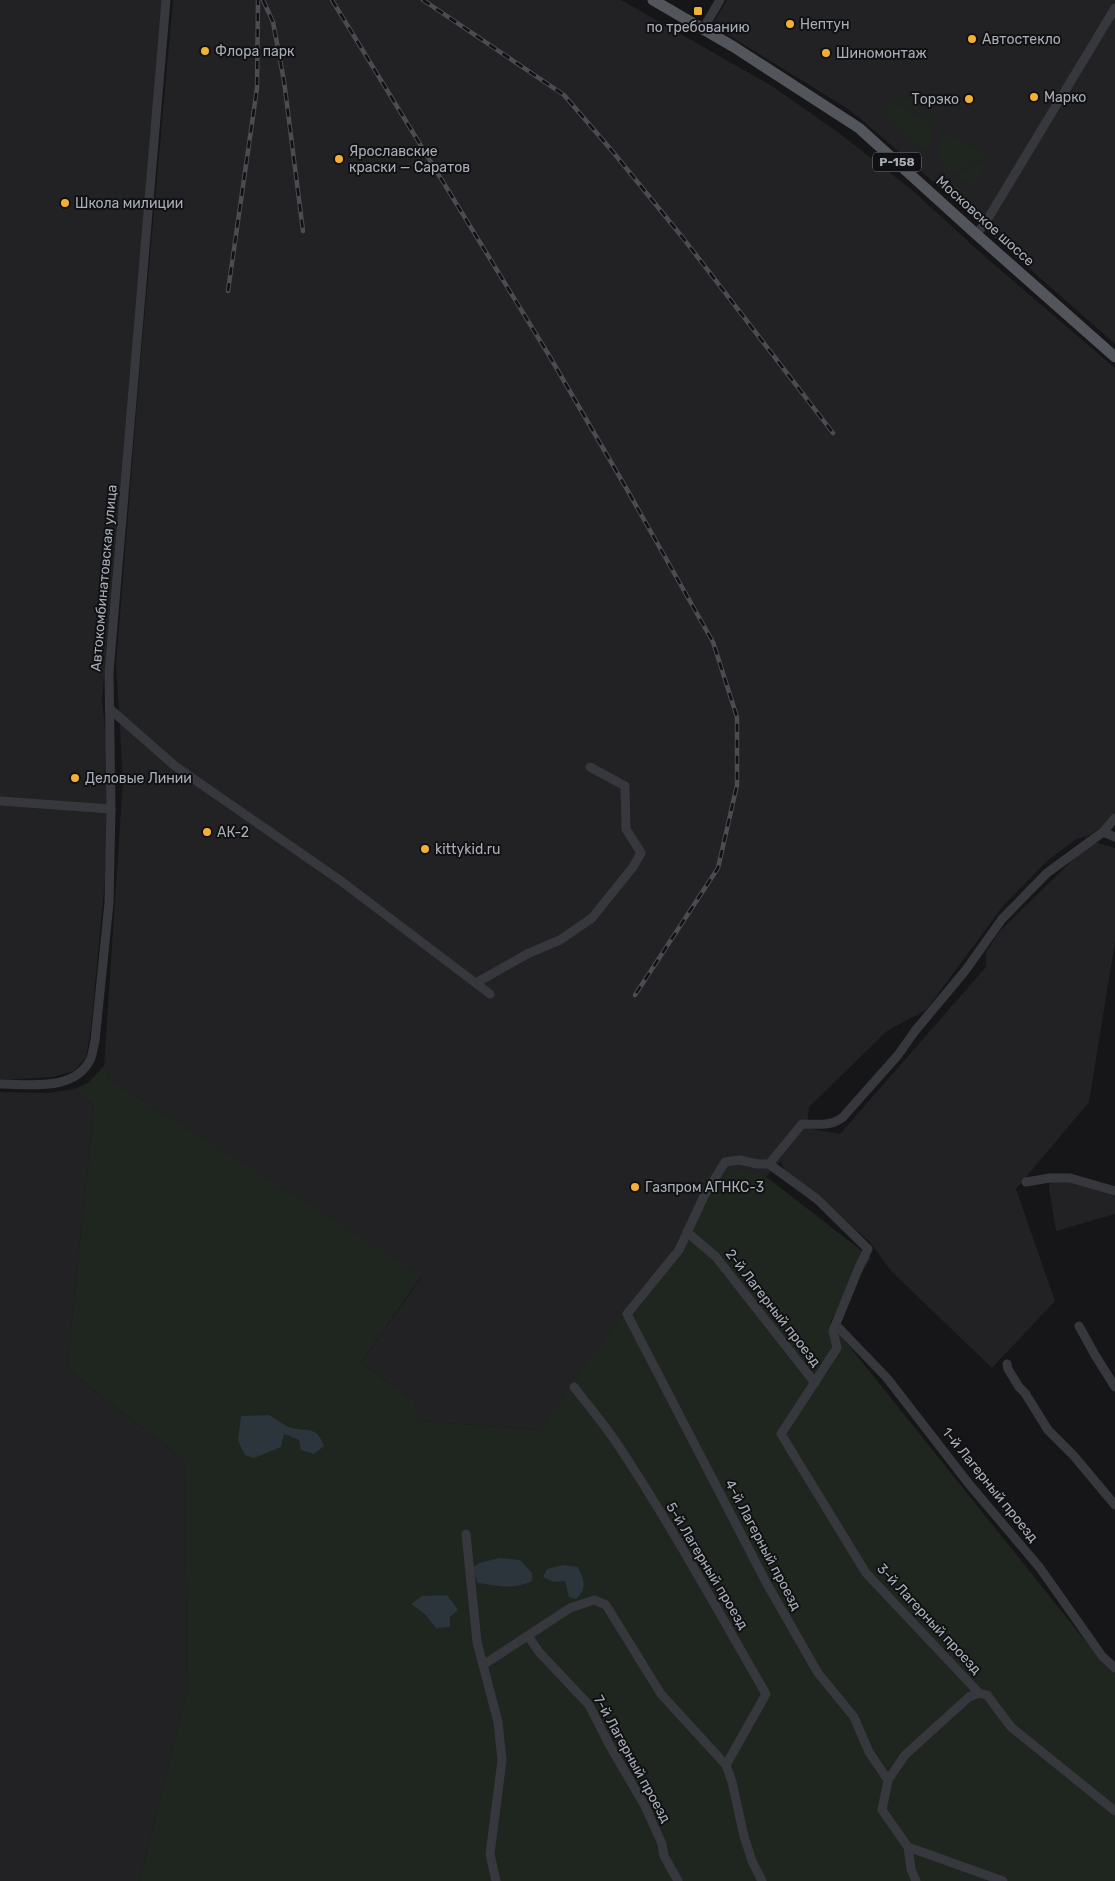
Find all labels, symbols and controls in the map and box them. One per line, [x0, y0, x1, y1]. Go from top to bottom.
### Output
marker: по требованию [692, 5, 704, 17]
place label: Нептун [800, 16, 850, 33]
marker: Нептун [784, 18, 796, 30]
place label: по требованию [646, 19, 750, 36]
place label: Автостекло [982, 31, 1061, 48]
marker: Автостекло [966, 33, 978, 45]
place label: Флора парк [215, 43, 295, 60]
marker: Флора парк [199, 45, 211, 57]
place label: Шиномонтаж [836, 45, 927, 62]
marker: Шиномонтаж [820, 47, 832, 59]
place label: Марко [1044, 89, 1086, 106]
place label: Торэко [912, 91, 959, 108]
marker: Марко [1028, 91, 1040, 103]
marker: Торэко [963, 93, 975, 105]
place label: Ярославские краски — Саратов [349, 143, 470, 176]
road number: Р-158 [873, 152, 921, 172]
marker: Ярославские краски — Саратов [333, 153, 345, 165]
street label: Московское шоссе [932, 172, 1038, 270]
place label: Школа милиции [75, 195, 183, 212]
marker: Школа милиции [59, 197, 71, 209]
street label: Автокомбинатовская улица [87, 484, 121, 672]
place label: Деловые Линии [85, 770, 192, 787]
marker: Деловые Линии [69, 772, 81, 784]
place label: АК-2 [217, 824, 249, 841]
marker: АК-2 [201, 826, 213, 838]
place label: kittykid.ru [435, 841, 501, 858]
marker: kittykid.ru [419, 843, 431, 855]
place label: Газпром АГНКС-3 [645, 1179, 764, 1196]
marker: Газпром АГНКС-3 [629, 1181, 641, 1193]
street label: 2-й Лагерный проезд [722, 1246, 824, 1370]
street label: 1-й Лагерный проезд [938, 1424, 1042, 1546]
street label: 4-й Лагерный проезд [721, 1477, 805, 1613]
street label: 5-й Лагерный проезд [662, 1499, 752, 1633]
street label: 3-й Лагерный проезд [873, 1560, 985, 1678]
street label: 7-й Лагерный проезд [590, 1692, 674, 1826]

